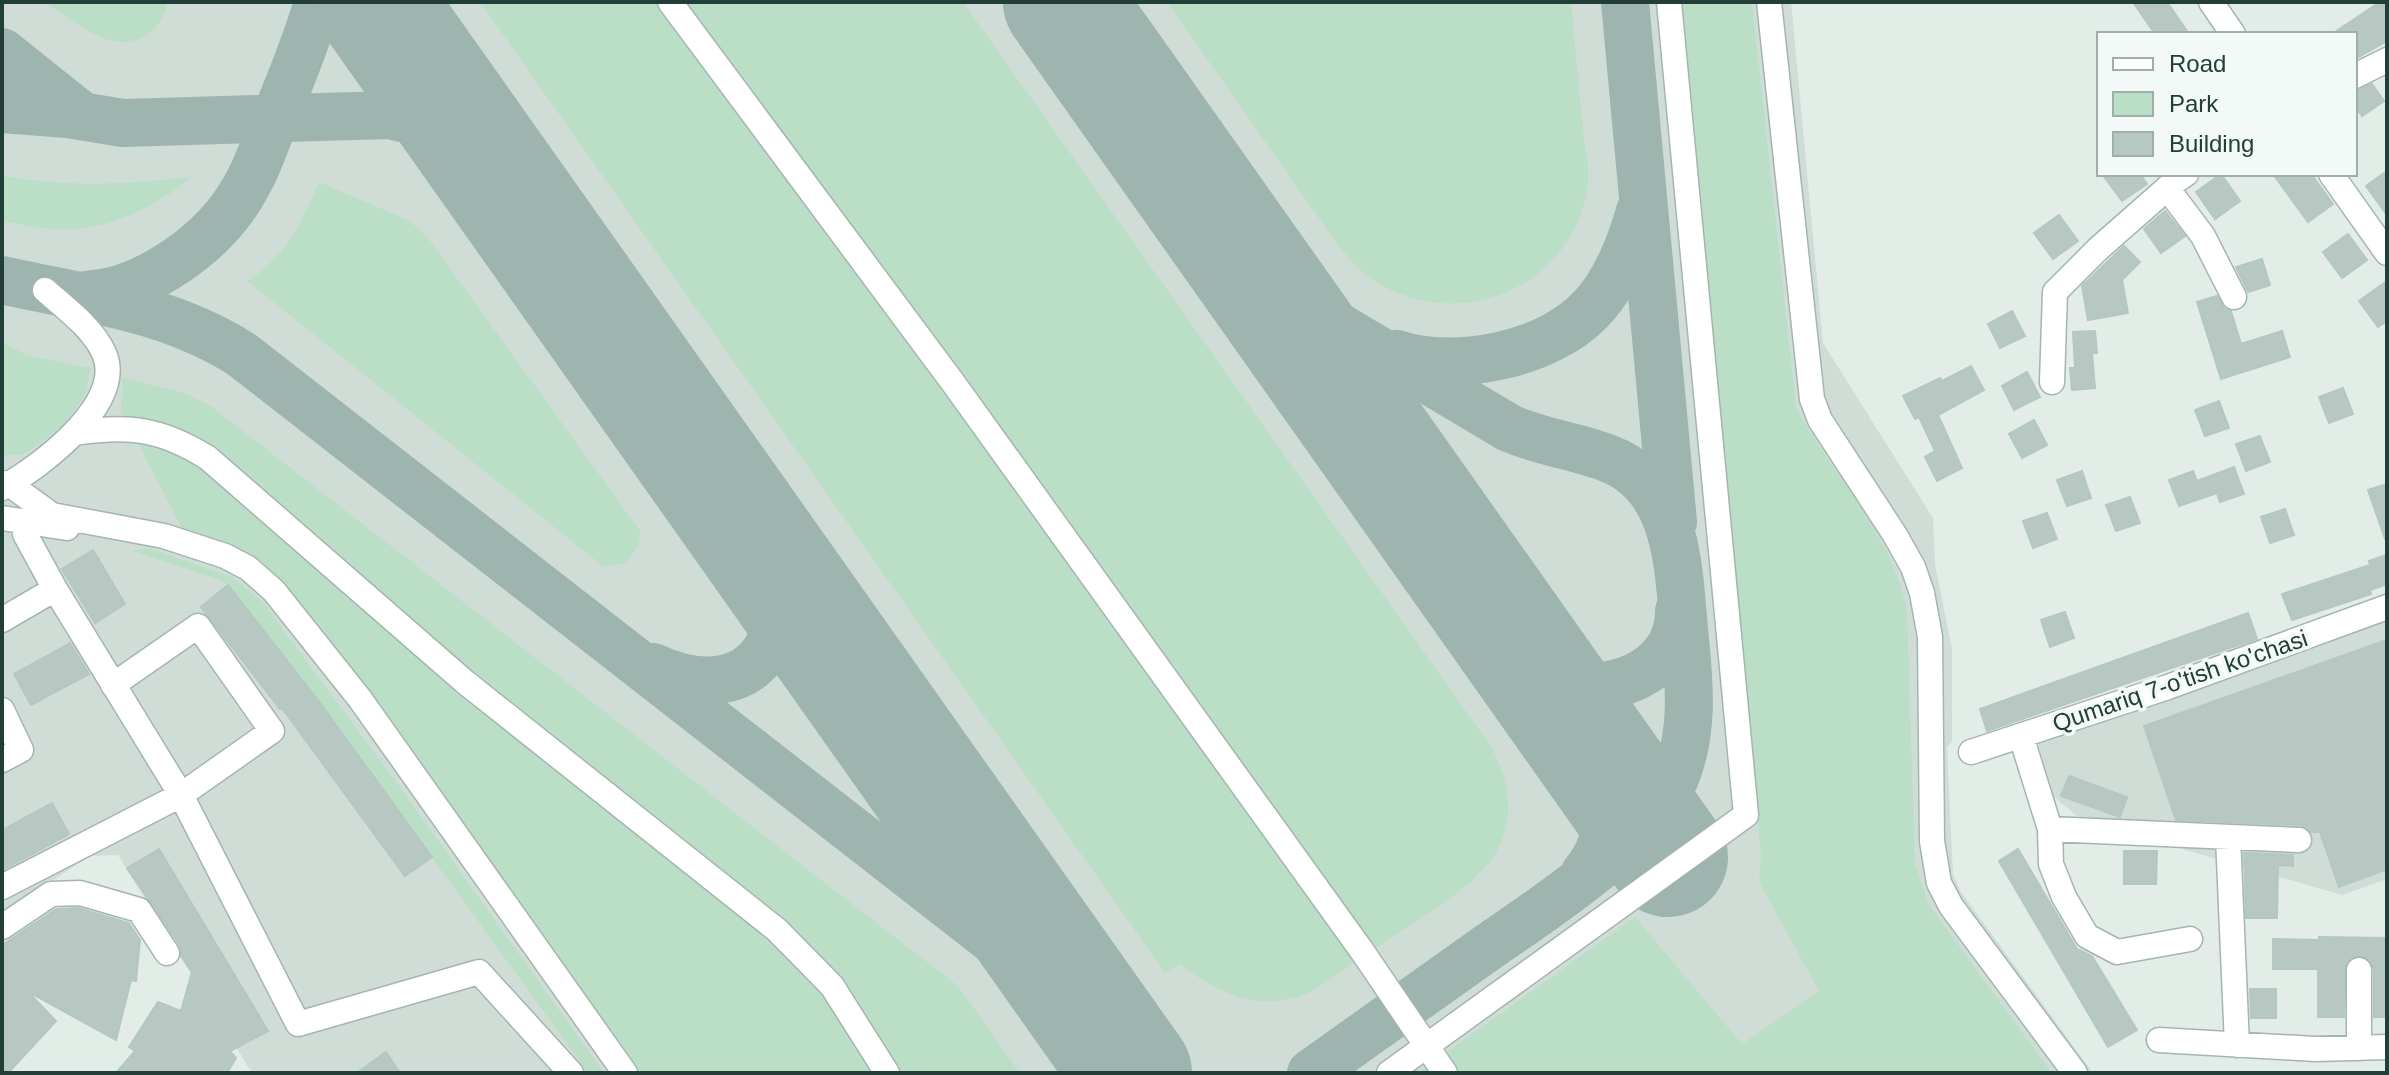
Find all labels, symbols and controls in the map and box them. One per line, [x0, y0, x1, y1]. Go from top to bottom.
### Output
legend [2097, 32, 2357, 176]
text: Road [2169, 50, 2226, 77]
text: Park [2169, 90, 2219, 117]
text: Building [2169, 130, 2254, 157]
street label: Qumariq 7-o'tish ko'chasi [2049, 624, 2311, 737]

